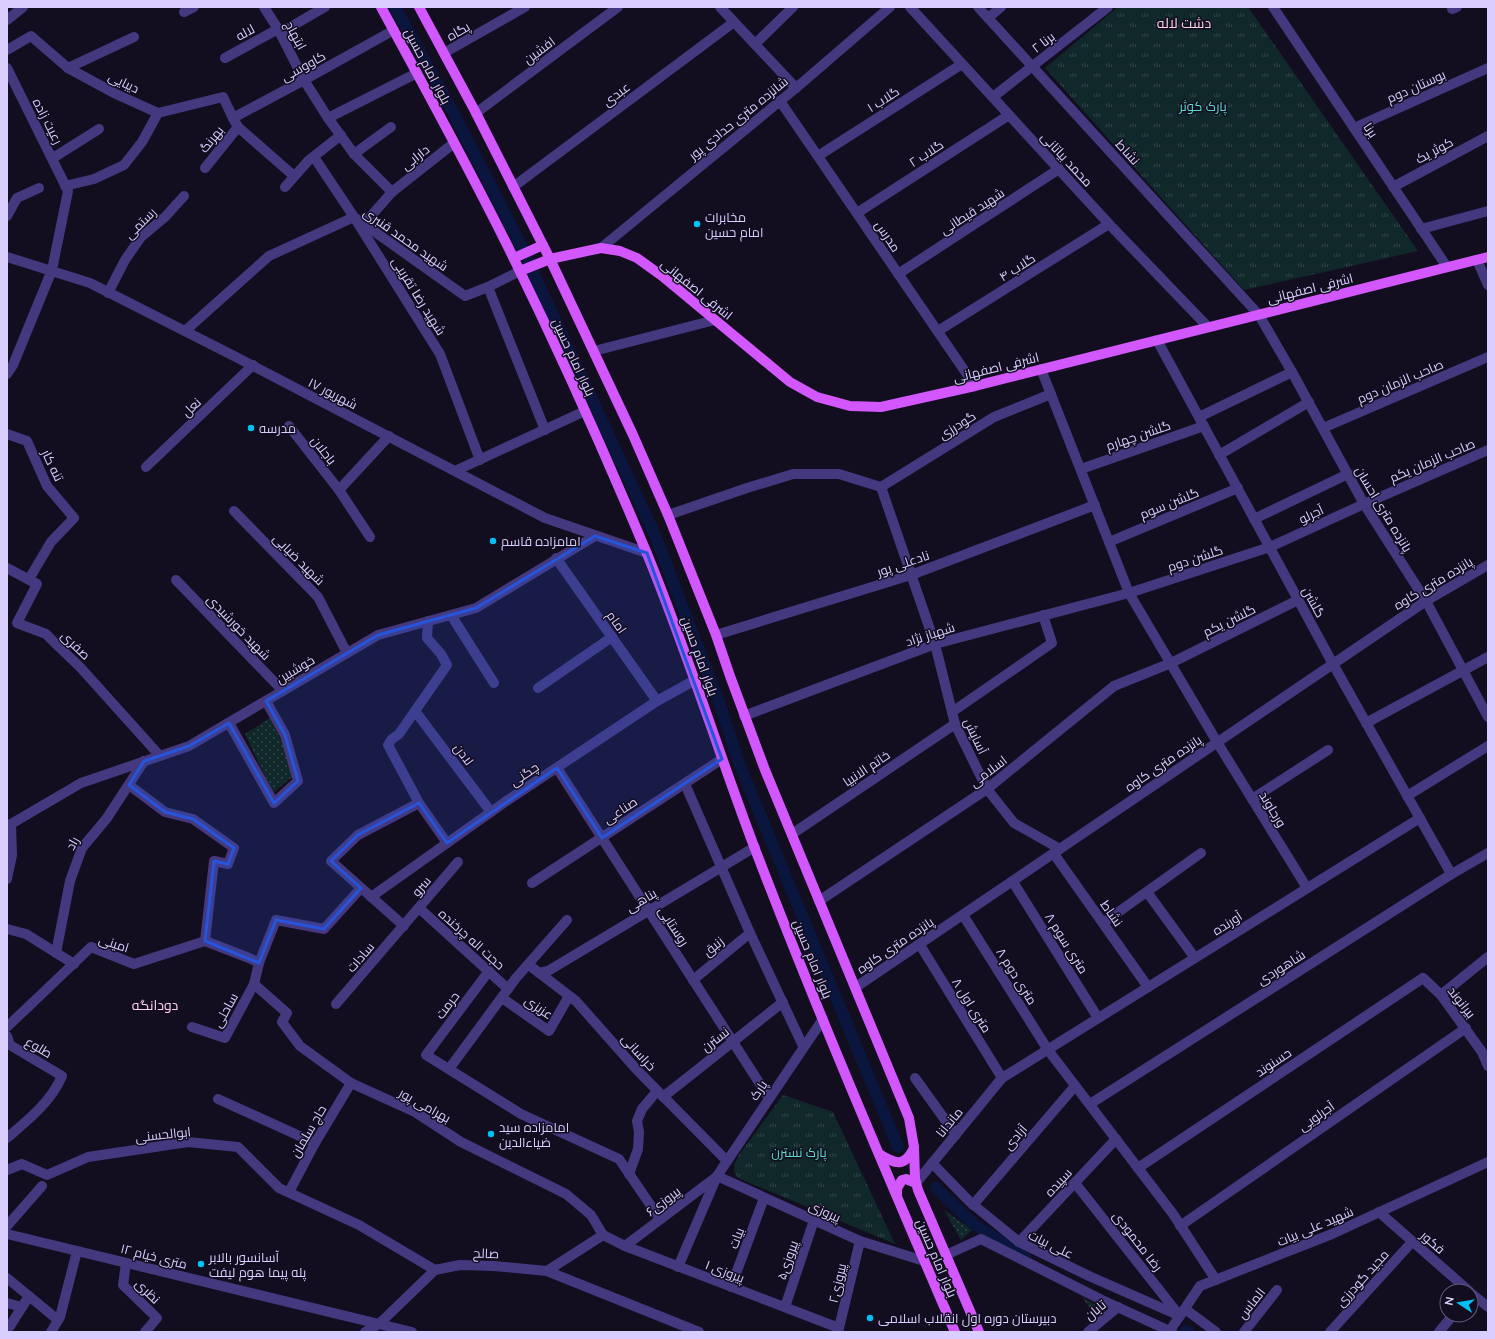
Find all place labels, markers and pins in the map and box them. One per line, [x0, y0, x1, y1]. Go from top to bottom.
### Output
place label: مخابرات امام حسین [705, 209, 763, 242]
marker: مخابرات امام حسین [692, 219, 702, 229]
place label: مدرسه [259, 420, 296, 436]
marker: مدرسه [246, 423, 256, 433]
place label: امامزاده قاسم [501, 533, 581, 551]
marker: امامزاده قاسم [488, 536, 498, 546]
place label: امامزاده سید ضیاءالدین [499, 1119, 569, 1150]
marker: امامزاده سید ضیاءالدین [486, 1129, 496, 1139]
place label: آسانسور بالابر پله پیما هوم لیفت [208, 1249, 307, 1282]
marker: آسانسور بالابر پله پیما هوم لیفت [196, 1259, 206, 1269]
place label: دبیرستان دوره اول انقلاب اسلامی [878, 1310, 1057, 1327]
marker: دبیرستان دوره اول انقلاب اسلامی [865, 1313, 875, 1323]

